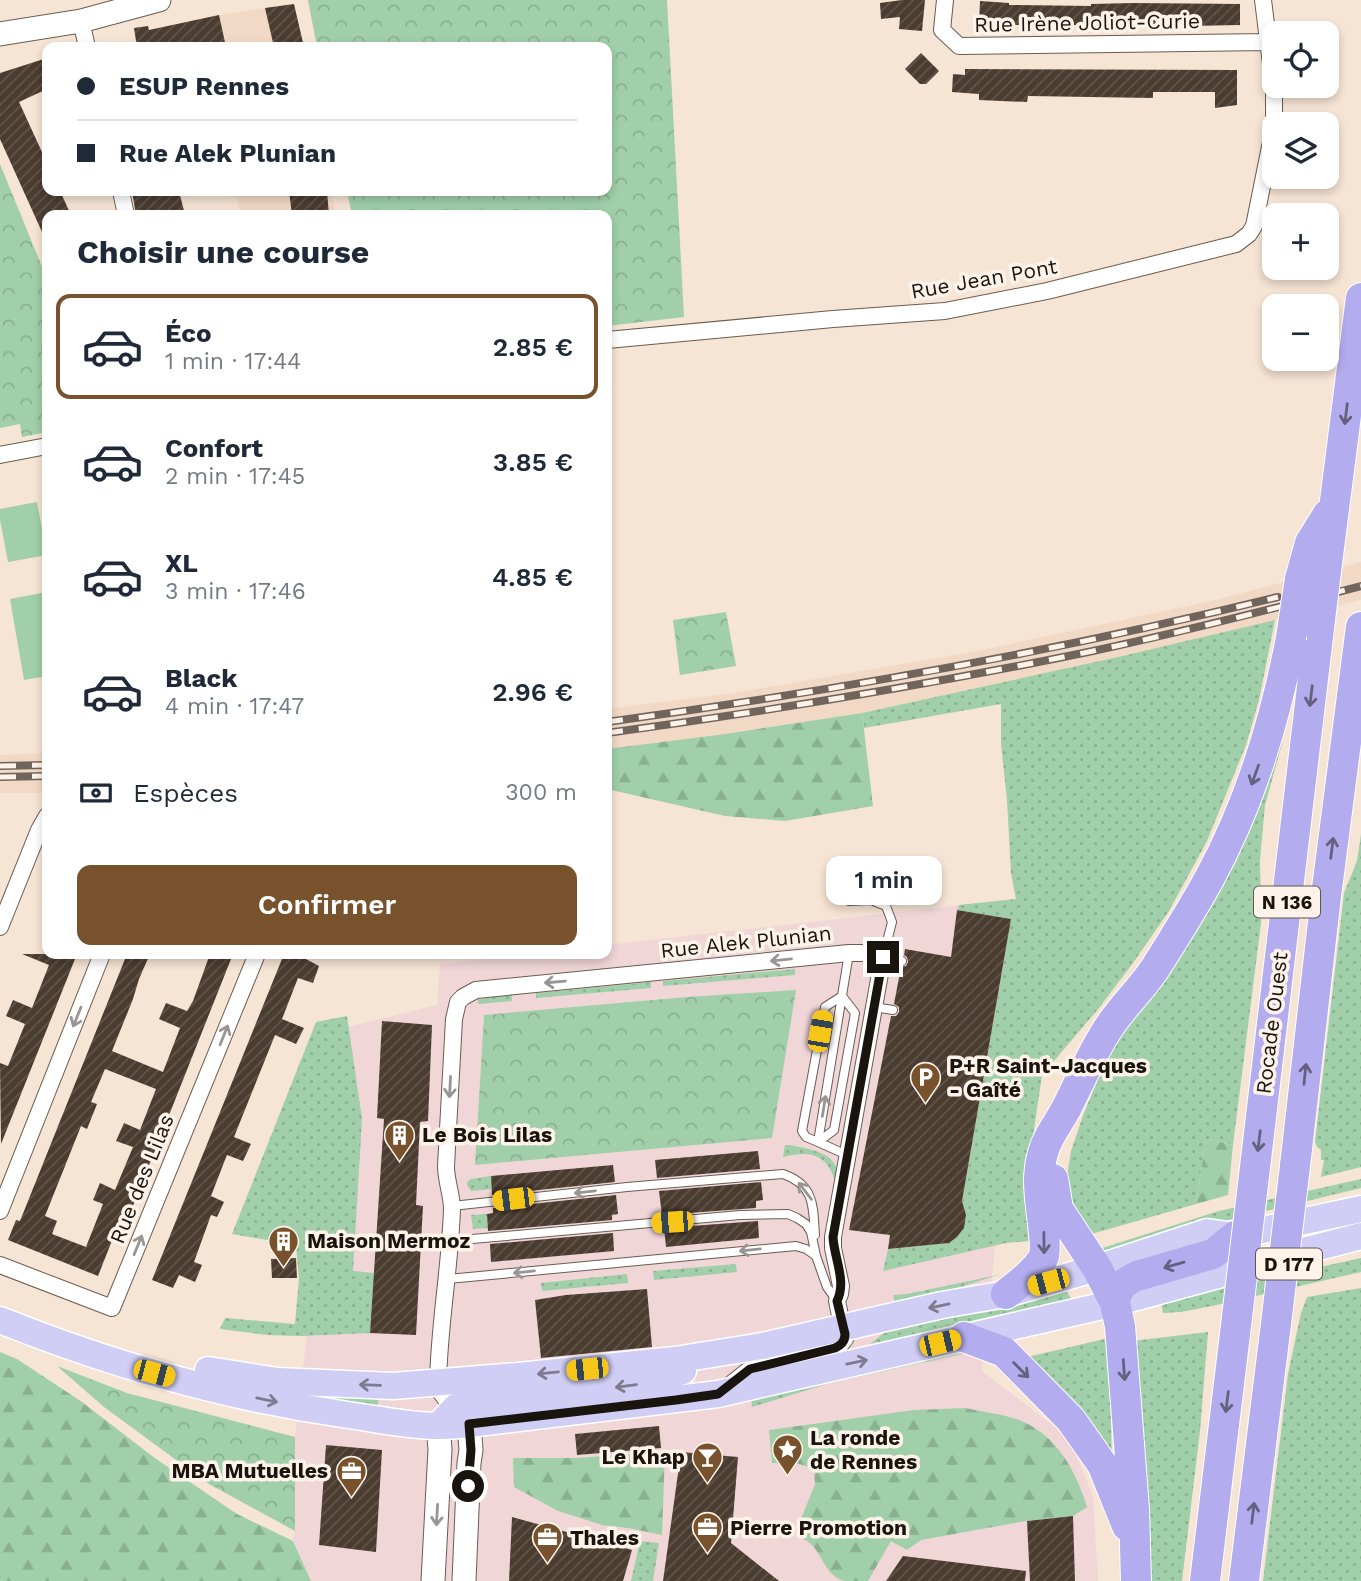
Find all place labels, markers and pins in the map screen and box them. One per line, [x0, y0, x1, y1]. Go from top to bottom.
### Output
place label: P+R Saint-Jacques - Gaîté [949, 1053, 1147, 1102]
parking icon: P+R Saint-Jacques - Gaîté [909, 1061, 943, 1105]
building icon: Le Bois Lilas [382, 1118, 416, 1162]
place label: Le Bois Lilas [422, 1122, 552, 1147]
building icon: Maison Mermoz [267, 1224, 301, 1268]
place label: Maison Mermoz [307, 1228, 471, 1253]
place label: La ronde de Rennes [810, 1425, 917, 1474]
place icon: La ronde de Rennes [770, 1433, 804, 1477]
bar icon: Le Khap [691, 1440, 725, 1484]
place label: Le Khap [601, 1444, 685, 1469]
office icon: MBA Mutuelles [334, 1454, 368, 1498]
place label: MBA Mutuelles [171, 1458, 328, 1483]
office icon: Pierre Promotion [690, 1511, 724, 1555]
place label: Pierre Promotion [730, 1515, 907, 1540]
office icon: Thales [530, 1521, 564, 1565]
place label: Thales [570, 1525, 639, 1550]

